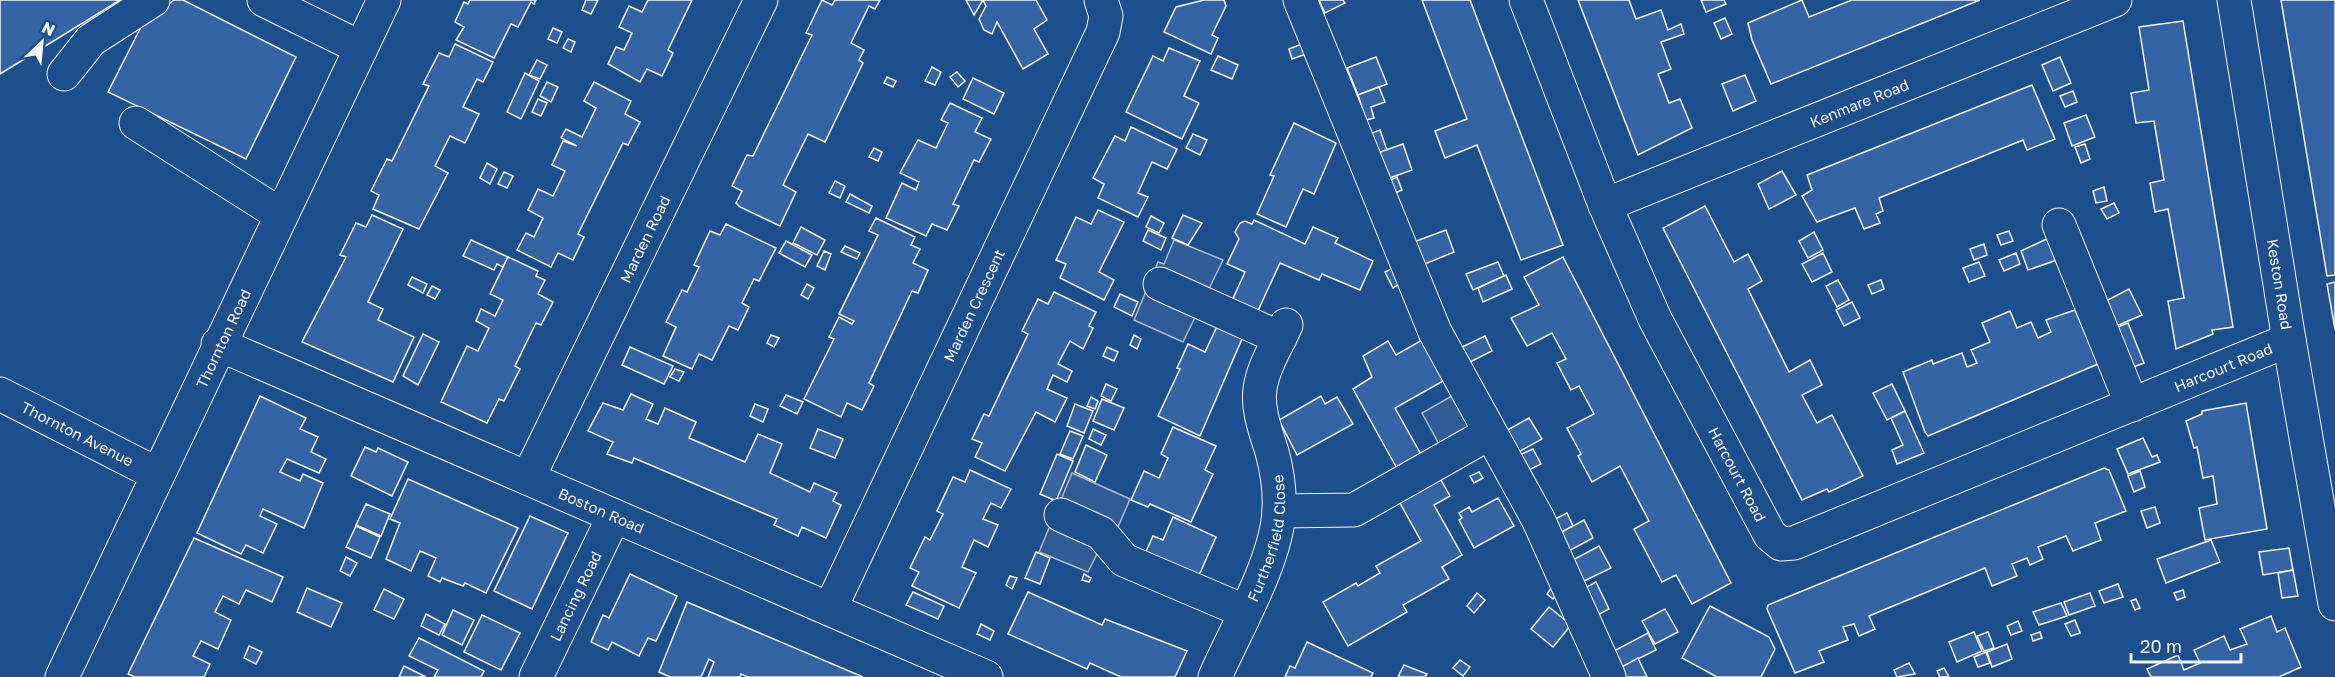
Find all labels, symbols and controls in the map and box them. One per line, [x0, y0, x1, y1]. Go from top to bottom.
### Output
north arrow [12, 12, 72, 72]
text: N [39, 17, 58, 40]
street label: Kenmare Road [1807, 75, 1911, 131]
street label: Marden Road [616, 192, 673, 285]
street label: Keston Road [2264, 238, 2296, 331]
street label: Marden Crescent [939, 246, 1008, 365]
street label: Thornton Road [192, 286, 254, 391]
street label: Harcourt Road [2171, 339, 2275, 395]
street label: Thornton Avenue [18, 397, 137, 470]
street label: Harcourt Road [1705, 424, 1770, 525]
street label: Furtherfield Close [1243, 473, 1288, 604]
street label: Boston Road [556, 484, 647, 537]
street label: Lancing Road [546, 548, 605, 644]
scale bar [2131, 626, 2240, 664]
text: 20 m [2140, 635, 2182, 657]

